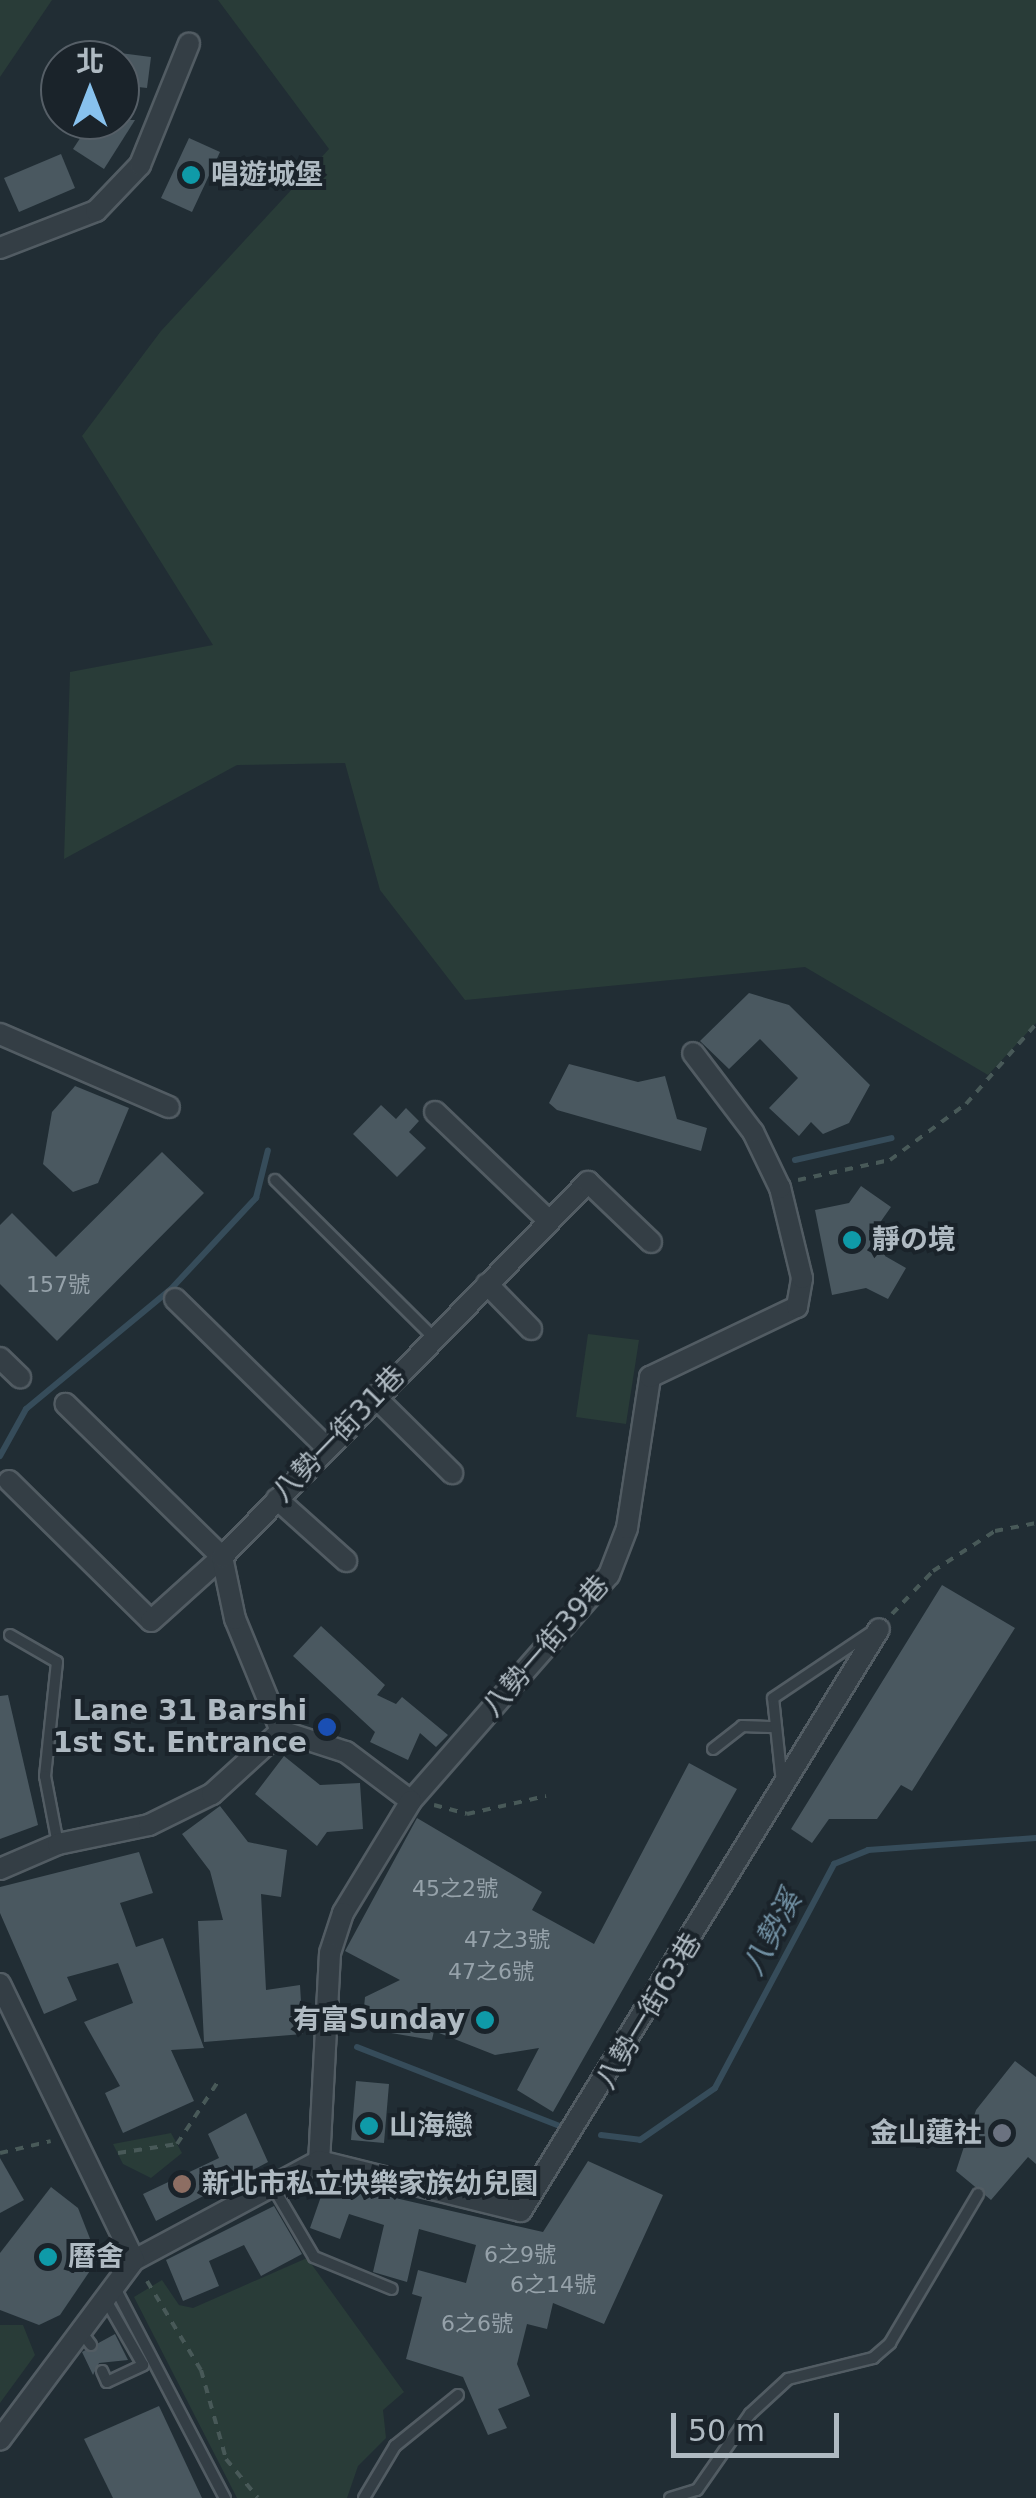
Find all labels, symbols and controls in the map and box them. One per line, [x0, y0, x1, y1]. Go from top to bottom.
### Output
north arrow [40, 40, 140, 140]
text: 北 [76, 45, 104, 78]
place label: 唱遊城堡 [211, 158, 323, 192]
marker: 唱遊城堡 [180, 164, 202, 186]
place label: 靜の境 [872, 1223, 956, 1257]
marker: 靜の境 [841, 1229, 863, 1251]
house number: 157號 [26, 1272, 90, 1298]
street label: 八勢一街31巷 [266, 1359, 412, 1509]
street label: 八勢一街39巷 [476, 1569, 616, 1723]
place label: Lane 31 Barshi 1st St. Entrance [53, 1694, 307, 1760]
marker: Lane 31 Barshi 1st St. Entrance [316, 1716, 338, 1738]
house number: 45之2號 [412, 1876, 498, 1902]
water label: 八勢溪 [735, 1885, 809, 1981]
house number: 47之3號 [464, 1927, 550, 1953]
street label: 八勢一街63巷 [589, 1927, 709, 2095]
house number: 47之6號 [448, 1959, 534, 1985]
place label: 有富Sunday [293, 2003, 465, 2037]
marker: 有富Sunday [474, 2009, 496, 2031]
place label: 山海戀 [389, 2109, 473, 2143]
marker: 山海戀 [358, 2115, 380, 2137]
place label: 金山蓮社 [870, 2116, 982, 2150]
marker: 金山蓮社 [991, 2122, 1013, 2144]
place label: 新北市私立快樂家族幼兒園 [202, 2167, 538, 2201]
marker: 新北市私立快樂家族幼兒園 [171, 2173, 193, 2195]
place label: 曆舍 [68, 2240, 124, 2274]
house number: 6之9號 [484, 2242, 556, 2268]
marker: 曆舍 [37, 2246, 59, 2268]
house number: 6之14號 [510, 2272, 596, 2298]
house number: 6之6號 [441, 2311, 513, 2337]
scale bar [676, 2393, 844, 2455]
text: 50 m [688, 2413, 765, 2448]

